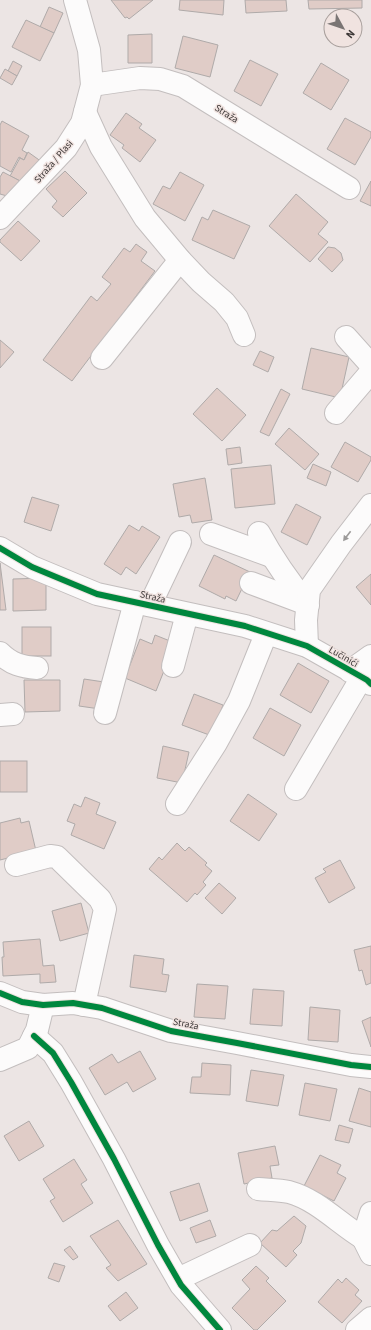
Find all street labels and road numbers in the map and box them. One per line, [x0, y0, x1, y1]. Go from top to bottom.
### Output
street label: Straža [212, 101, 241, 127]
street label: Straža / Plasi [31, 137, 77, 186]
street label: Straža [139, 587, 167, 607]
street label: Lučinići [326, 643, 361, 671]
street label: Straža [172, 1015, 200, 1033]

